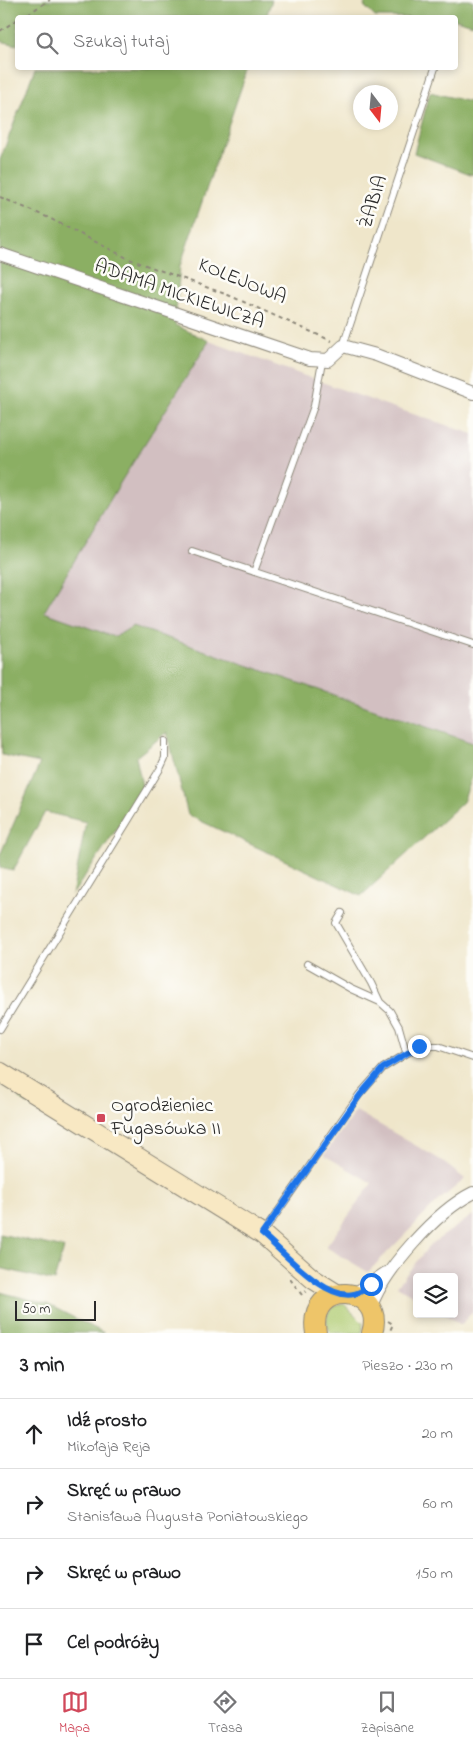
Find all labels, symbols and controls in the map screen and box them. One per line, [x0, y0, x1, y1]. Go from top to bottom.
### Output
search box [15, 15, 458, 70]
icon: search [33, 29, 61, 57]
text: Szukaj tutaj [73, 29, 169, 56]
north arrow [353, 85, 398, 130]
street label: ŻABIA [352, 172, 396, 232]
street label: KOLEJOWA [193, 251, 291, 313]
street label: ADAMA MICKIEWICZA [90, 252, 268, 338]
route end [408, 1035, 431, 1058]
place label: Ogrodzieniec Fugasówka II [110, 1092, 221, 1145]
marker: Ogrodzieniec Fugasówka II [95, 1112, 107, 1124]
route start [360, 1273, 383, 1296]
map controls [413, 1273, 458, 1318]
button: layers [413, 1273, 458, 1318]
scale bar [15, 1298, 96, 1321]
text: 50 m [22, 1299, 50, 1320]
text: 3 min [20, 1351, 64, 1381]
text: Pieszo · 230 m [362, 1354, 453, 1378]
text: Idź prosto [67, 1408, 147, 1435]
icon: ahead [20, 1420, 48, 1448]
text: 20 m [422, 1422, 453, 1446]
text: Mikołaja Reja [67, 1435, 150, 1459]
text: Skręć w prawo [67, 1478, 181, 1505]
icon: right [20, 1490, 48, 1518]
text: 60 m [423, 1492, 453, 1516]
text: Stanisława Augusta Poniatowskiego [67, 1505, 308, 1529]
icon: right [20, 1560, 48, 1588]
text: Skręć w prawo [67, 1560, 181, 1587]
text: 150 m [415, 1562, 453, 1586]
icon: arrive [20, 1630, 48, 1658]
text: Cel podróży [67, 1630, 159, 1657]
tab: Mapa [59, 1688, 90, 1739]
tab: Trasa [208, 1688, 243, 1739]
tab: Zapisane [361, 1688, 414, 1739]

